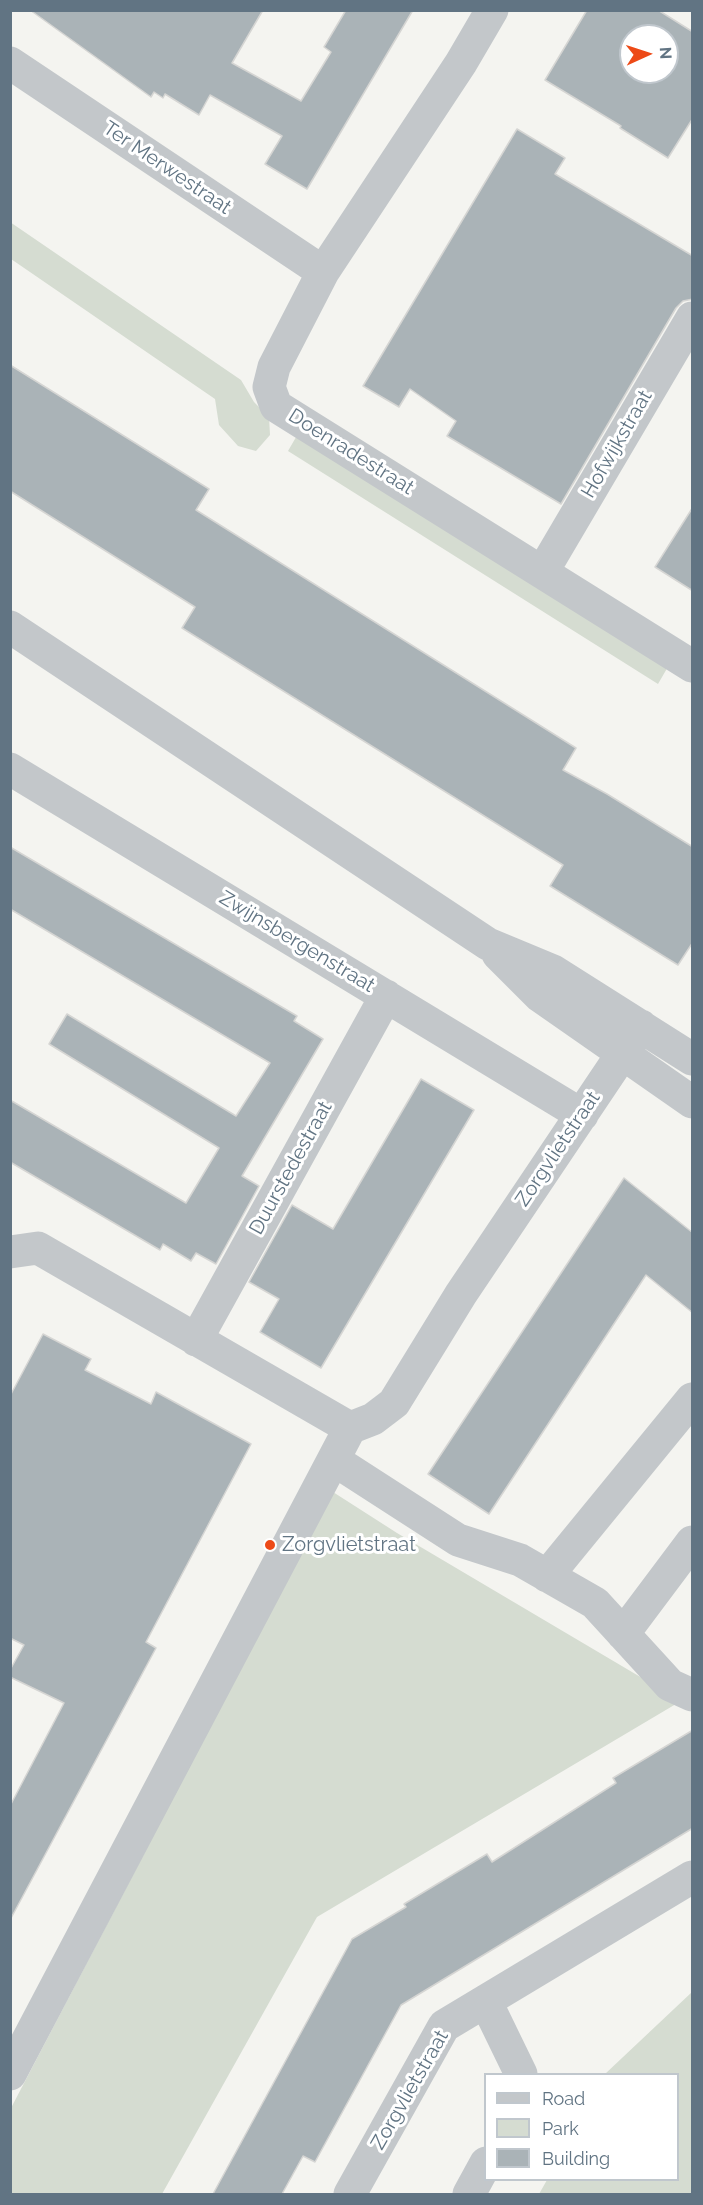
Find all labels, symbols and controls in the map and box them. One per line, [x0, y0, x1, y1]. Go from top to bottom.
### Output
north arrow [619, 24, 679, 84]
text: N [656, 47, 675, 60]
street label: Ter Merwestraat [98, 116, 236, 220]
street label: Hofwijkstraat [577, 386, 657, 502]
street label: Doenradestraat [284, 404, 418, 500]
street label: Zwijnsbergenstraat [215, 886, 379, 998]
street label: Zorgvlietstraat [511, 1087, 605, 1211]
street label: Duurstedestraat [244, 1097, 338, 1239]
place label: Zorgvlietstraat [282, 1533, 416, 1557]
marker: Zorgvlietstraat [263, 1538, 277, 1552]
street label: Zorgvlietstraat [366, 2026, 454, 2154]
legend [484, 2073, 679, 2181]
text: Road [542, 2088, 585, 2109]
text: Park [542, 2118, 579, 2139]
text: Building [542, 2148, 610, 2169]

